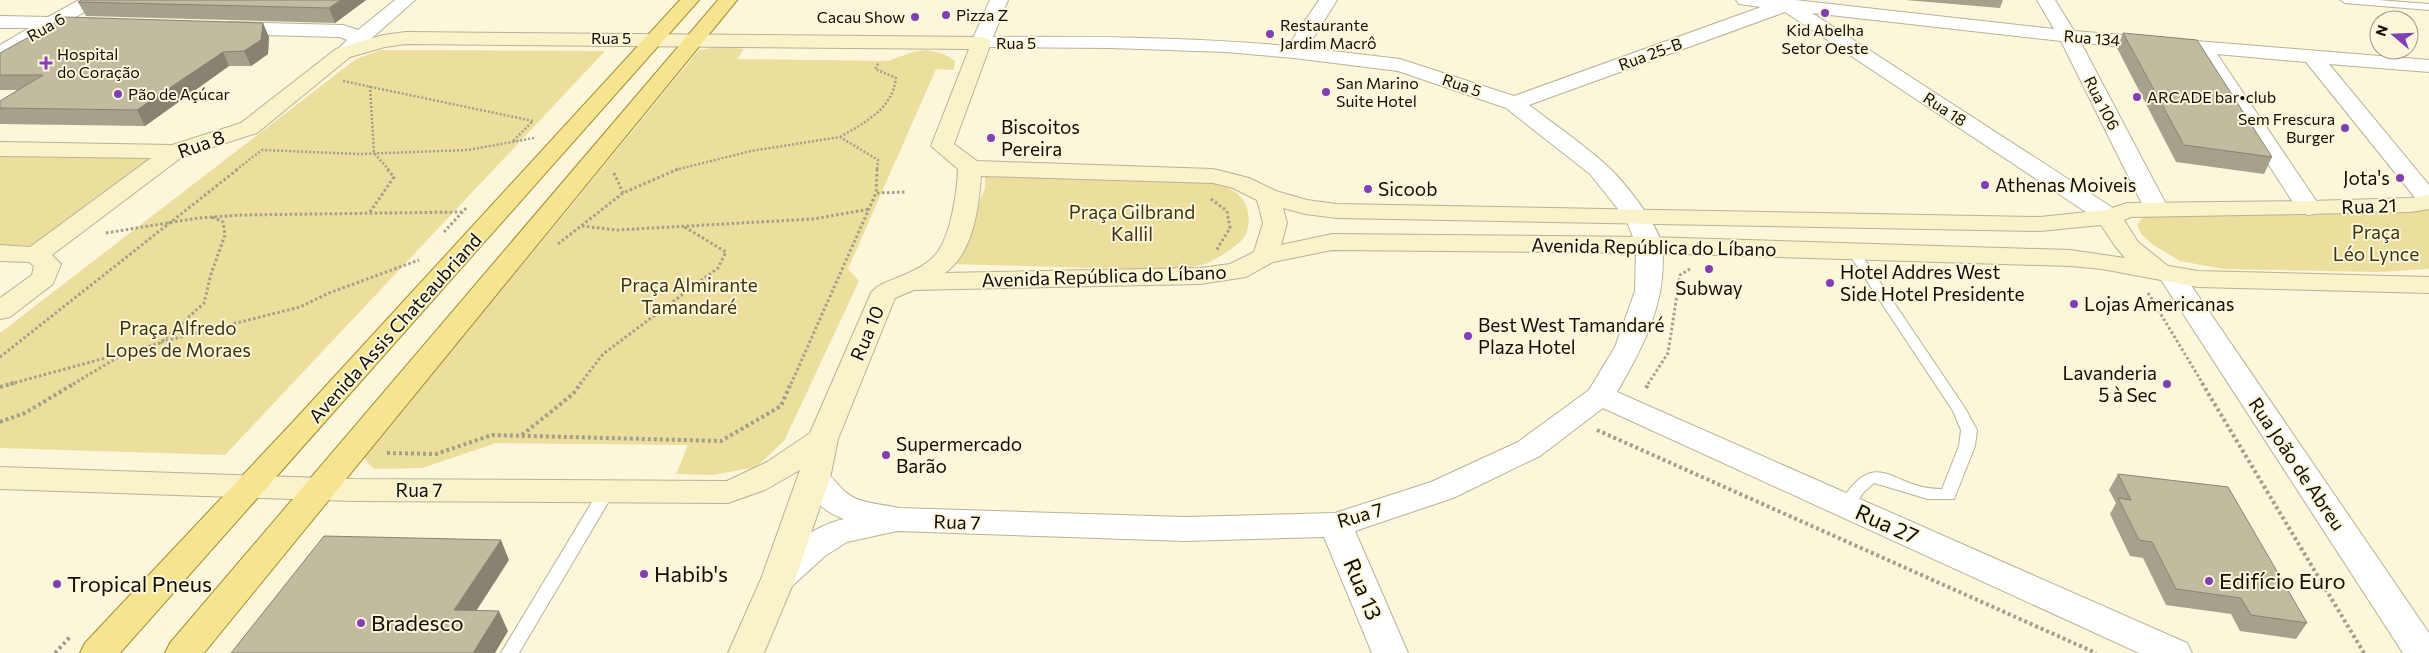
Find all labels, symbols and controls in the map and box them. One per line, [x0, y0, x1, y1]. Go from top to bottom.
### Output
place label: Pizza Z [956, 5, 1008, 24]
place label: Cacau Show [817, 7, 905, 26]
marker: Kid Abelha Setor Oeste [1819, 7, 1831, 19]
street label: Rua 6 [23, 8, 68, 45]
marker: Pizza Z [940, 9, 952, 21]
north arrow [2369, 10, 2419, 60]
marker: Cacau Show [909, 11, 921, 23]
place label: Restaurante Jardim Macrô [1280, 15, 1377, 52]
place label: Kid Abelha Setor Oeste [1782, 20, 1868, 57]
text: N [2371, 23, 2391, 38]
street label: Rua 134 [2063, 26, 2121, 49]
street label: Rua 5 [591, 28, 631, 47]
marker: Restaurante Jardim Macrô [1264, 28, 1276, 40]
street label: Rua 5 [996, 33, 1036, 52]
street label: Rua 25-B [1615, 33, 1684, 74]
place label: Hospital do Coração [57, 44, 140, 81]
marker: Hospital do Coração [39, 56, 53, 70]
street label: Rua 5 [1440, 69, 1484, 100]
place label: San Marino Suite Hotel [1336, 73, 1419, 110]
street label: Rua 106 [2081, 73, 2124, 133]
place label: Pão de Açúcar [128, 84, 231, 103]
marker: San Marino Suite Hotel [1320, 86, 1332, 98]
place label: ARCADE bar•club [2147, 87, 2276, 106]
marker: Pão de Açúcar [112, 88, 124, 100]
street label: Rua 18 [1920, 88, 1970, 130]
marker: ARCADE bar•club [2131, 91, 2143, 103]
place label: Sem Frescura Burger [2238, 109, 2336, 146]
place label: Biscoitos Pereira [1001, 115, 1080, 160]
marker: Sem Frescura Burger [2339, 122, 2351, 134]
street label: Rua 8 [174, 124, 227, 163]
marker: Biscoitos Pereira [985, 132, 997, 144]
place label: Jota's [2343, 166, 2390, 189]
marker: Jota's [2394, 172, 2406, 184]
place label: Athenas Moiveis [1995, 173, 2137, 196]
place label: Sicoob [1378, 177, 1437, 200]
marker: Athenas Moiveis [1979, 179, 1991, 191]
marker: Sicoob [1362, 183, 1374, 195]
street label: Rua 21 [2341, 193, 2397, 218]
park label: Praça Gilbrand Kallil [1069, 200, 1195, 245]
park label: Praça Léo Lynce [2333, 220, 2419, 265]
street label: Avenida Assis Chateaubriand [303, 228, 486, 427]
street label: Avenida República do Líbano [1531, 233, 1777, 260]
street label: Avenida República do Líbano [981, 260, 1227, 291]
place label: Hotel Addres West Side Hotel Presidente [1840, 260, 2025, 305]
marker: Subway [1703, 263, 1715, 275]
park label: Praça Almirante Tamandaré [620, 273, 758, 318]
place label: Subway [1675, 276, 1743, 299]
marker: Hotel Addres West Side Hotel Presidente [1824, 277, 1836, 289]
place label: Lojas Americanas [2084, 292, 2234, 315]
marker: Lojas Americanas [2068, 298, 2080, 310]
street label: Rua 10 [845, 302, 888, 364]
place label: Best West Tamandaré Plaza Hotel [1478, 313, 1664, 358]
park label: Praça Alfredo Lopes de Moraes [105, 316, 251, 361]
marker: Best West Tamandaré Plaza Hotel [1462, 330, 1474, 342]
place label: Lavanderia 5 à Sec [2063, 361, 2157, 406]
marker: Lavanderia 5 à Sec [2161, 378, 2173, 390]
street label: Rua João de Abreu [2244, 393, 2350, 535]
place label: Supermercado Barão [896, 432, 1022, 477]
marker: Supermercado Barão [880, 449, 892, 461]
street label: Rua 7 [396, 478, 442, 501]
street label: Rua 7 [1334, 497, 1386, 532]
street label: Rua 27 [1851, 498, 1923, 549]
street label: Rua 7 [933, 509, 981, 534]
street label: Rua 13 [1338, 554, 1389, 624]
place label: Habib's [654, 560, 728, 587]
place label: Edifício Euro [2219, 567, 2346, 594]
marker: Habib's [638, 568, 650, 580]
place label: Tropical Pneus [67, 570, 212, 597]
marker: Edifício Euro [2203, 575, 2215, 587]
marker: Tropical Pneus [51, 578, 63, 590]
place label: Bradesco [371, 609, 464, 636]
marker: Bradesco [355, 617, 367, 629]

